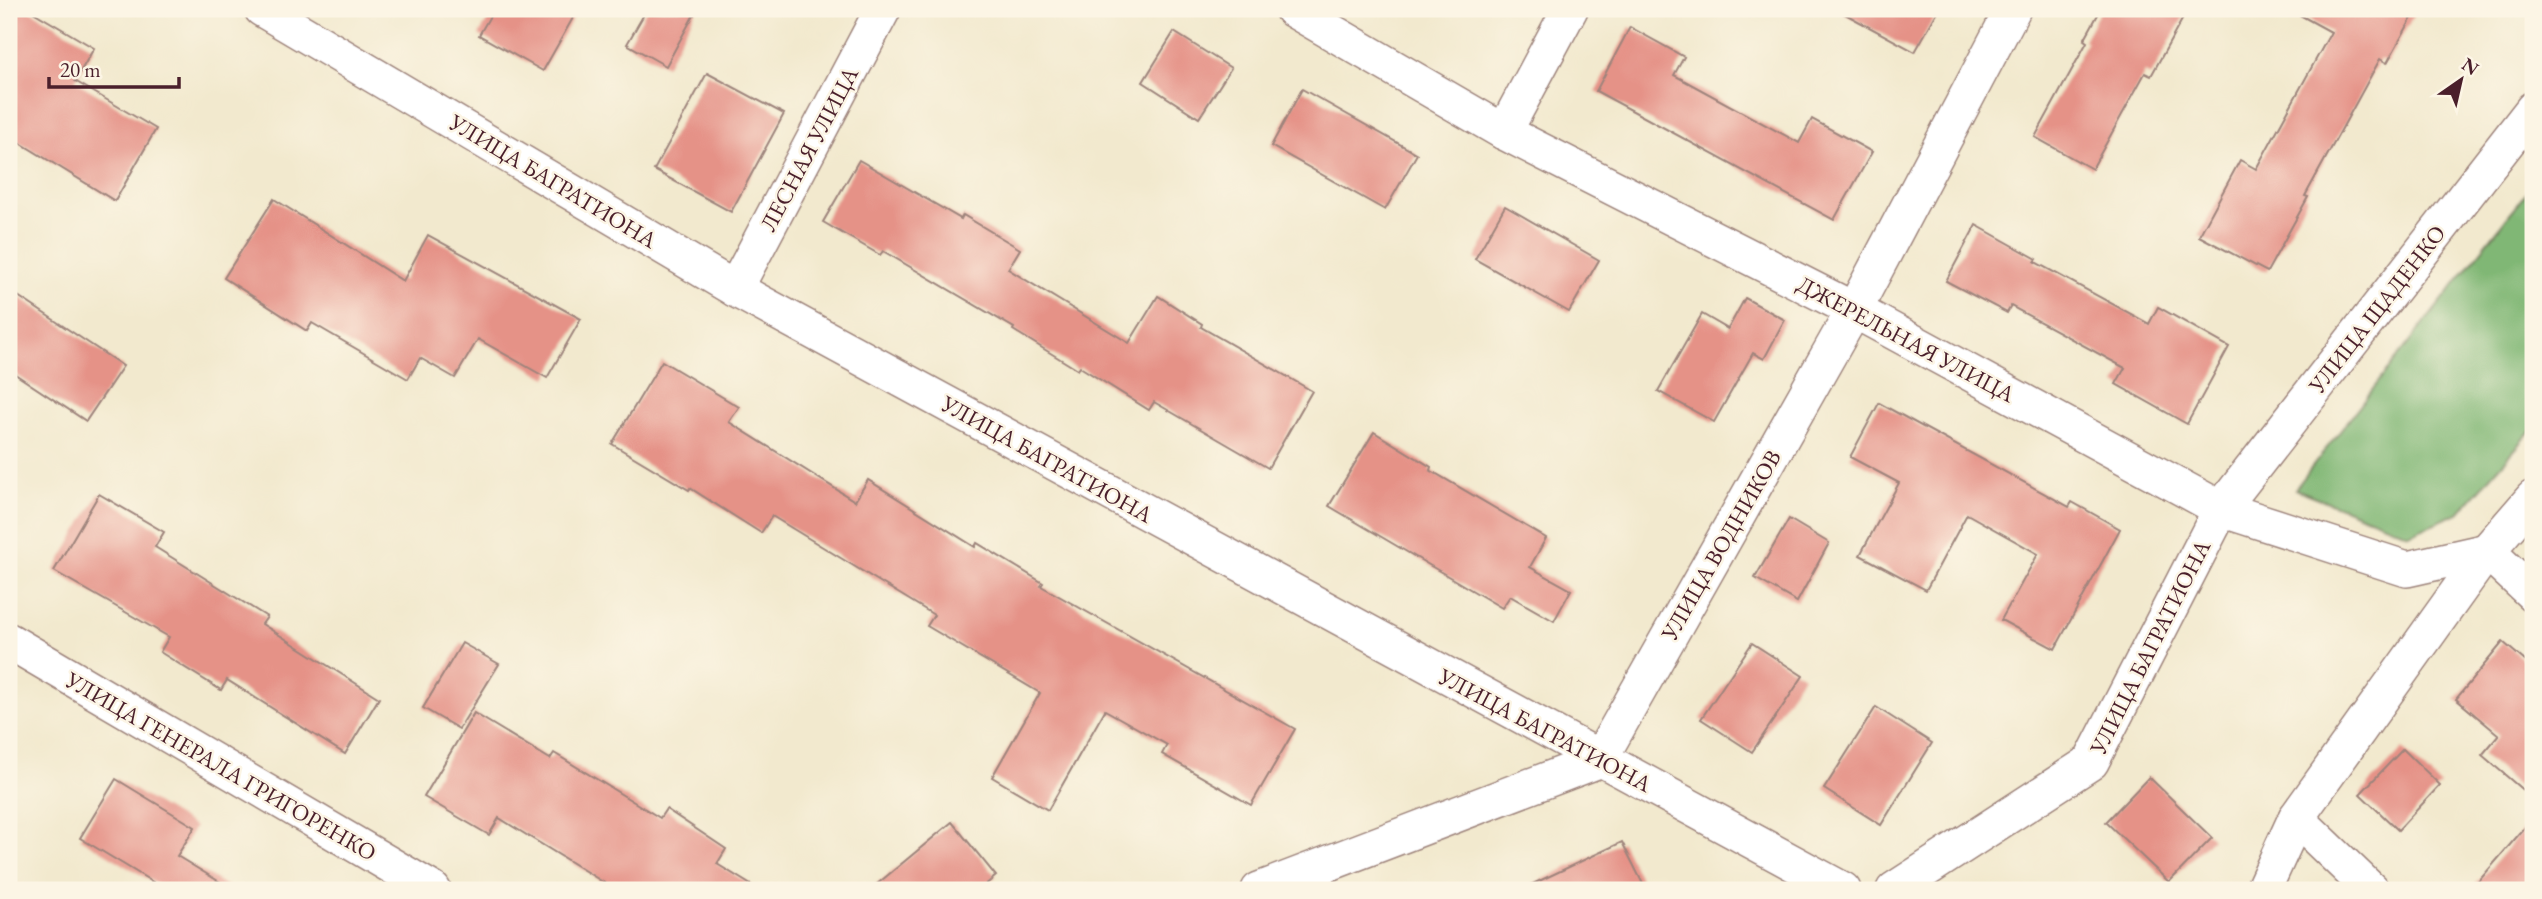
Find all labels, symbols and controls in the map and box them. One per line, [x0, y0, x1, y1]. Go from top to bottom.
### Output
scale bar [49, 46, 178, 90]
north arrow [2426, 46, 2496, 116]
text: N [2457, 52, 2484, 81]
text: 20 m [60, 56, 101, 83]
street label: ЛЕСНАЯ УЛИЦА [753, 61, 865, 236]
street label: УЛИЦА БАГРАТИОНА [443, 107, 663, 255]
street label: УЛИЦА ЩАДЕНКО [2301, 219, 2452, 400]
street label: ДЖЕРЕЛЬНАЯ УЛИЦА [1792, 269, 2021, 410]
street label: УЛИЦА БАГРАТИОНА [935, 388, 1159, 530]
street label: УЛИЦА ВОДНИКОВ [1654, 444, 1788, 647]
street label: УЛИЦА БАГРАТИОНА [2082, 534, 2218, 760]
street label: УЛИЦА БАГРАТИОНА [1432, 661, 1658, 799]
street label: УЛИЦА ГЕНЕРАЛА ГРИГОРЕНКО [59, 664, 382, 868]

